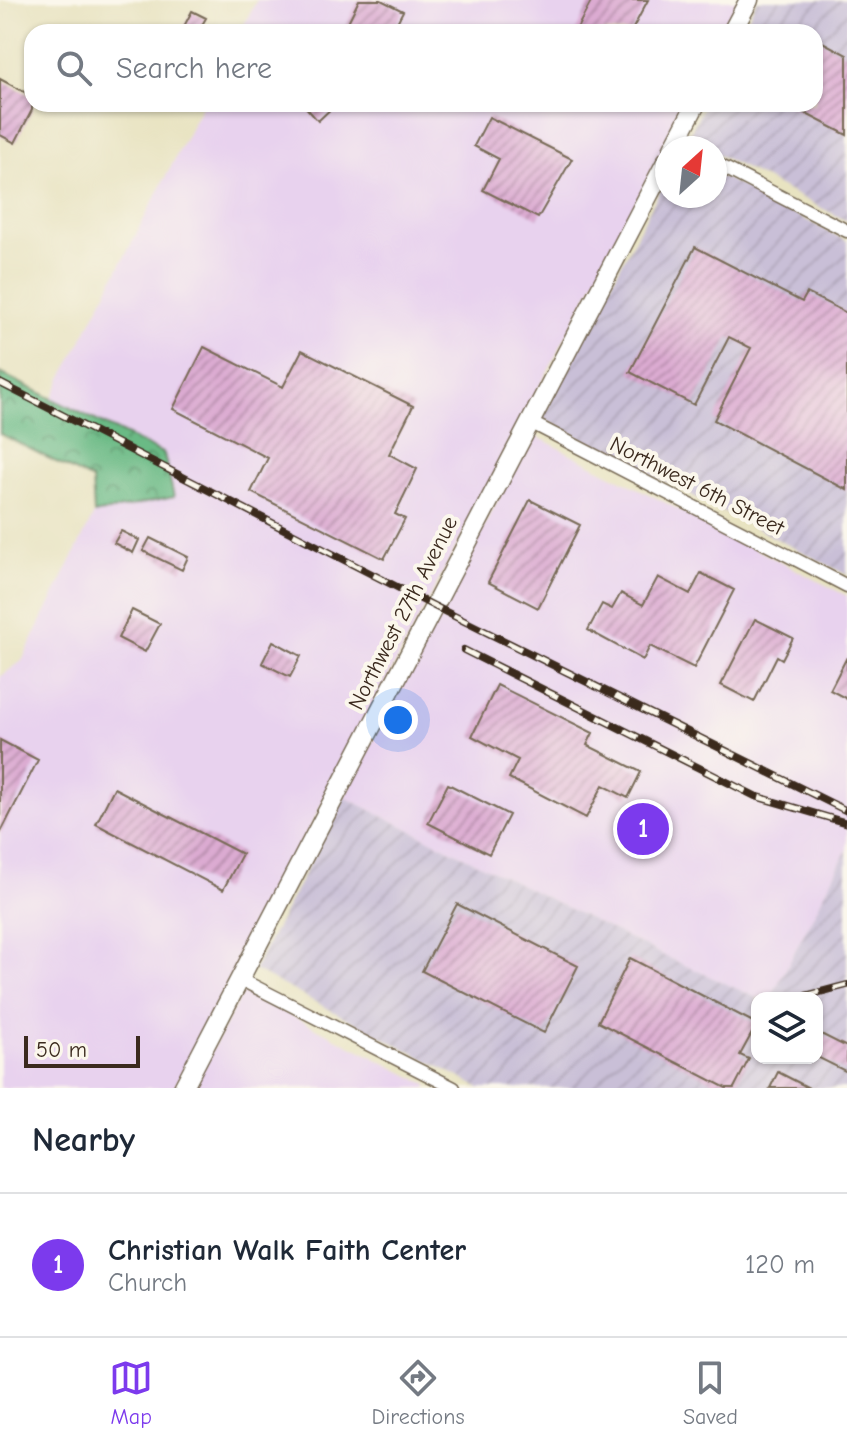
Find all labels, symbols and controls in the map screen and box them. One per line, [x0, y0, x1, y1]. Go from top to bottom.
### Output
search box [24, 24, 823, 112]
icon: search [52, 46, 96, 90]
text: Search here [116, 51, 272, 86]
north arrow [655, 136, 727, 208]
street label: Northwest 6th Street [606, 431, 789, 541]
street label: Northwest 27th Avenue [343, 512, 463, 714]
your location [378, 700, 418, 740]
pin: 1 [617, 799, 669, 859]
map controls [751, 992, 823, 1064]
button: layers [751, 992, 823, 1064]
scale bar [24, 1032, 140, 1068]
text: 50 m [36, 1037, 87, 1063]
text: Nearby [32, 1120, 135, 1160]
text: Christian Walk Faith Center [108, 1233, 466, 1268]
text: 1 [53, 1250, 63, 1280]
text: 120 m [745, 1250, 815, 1280]
text: Church [108, 1268, 187, 1298]
tab: Map [109, 1356, 153, 1430]
tab: Directions [372, 1356, 465, 1430]
tab: Saved [683, 1356, 738, 1430]

